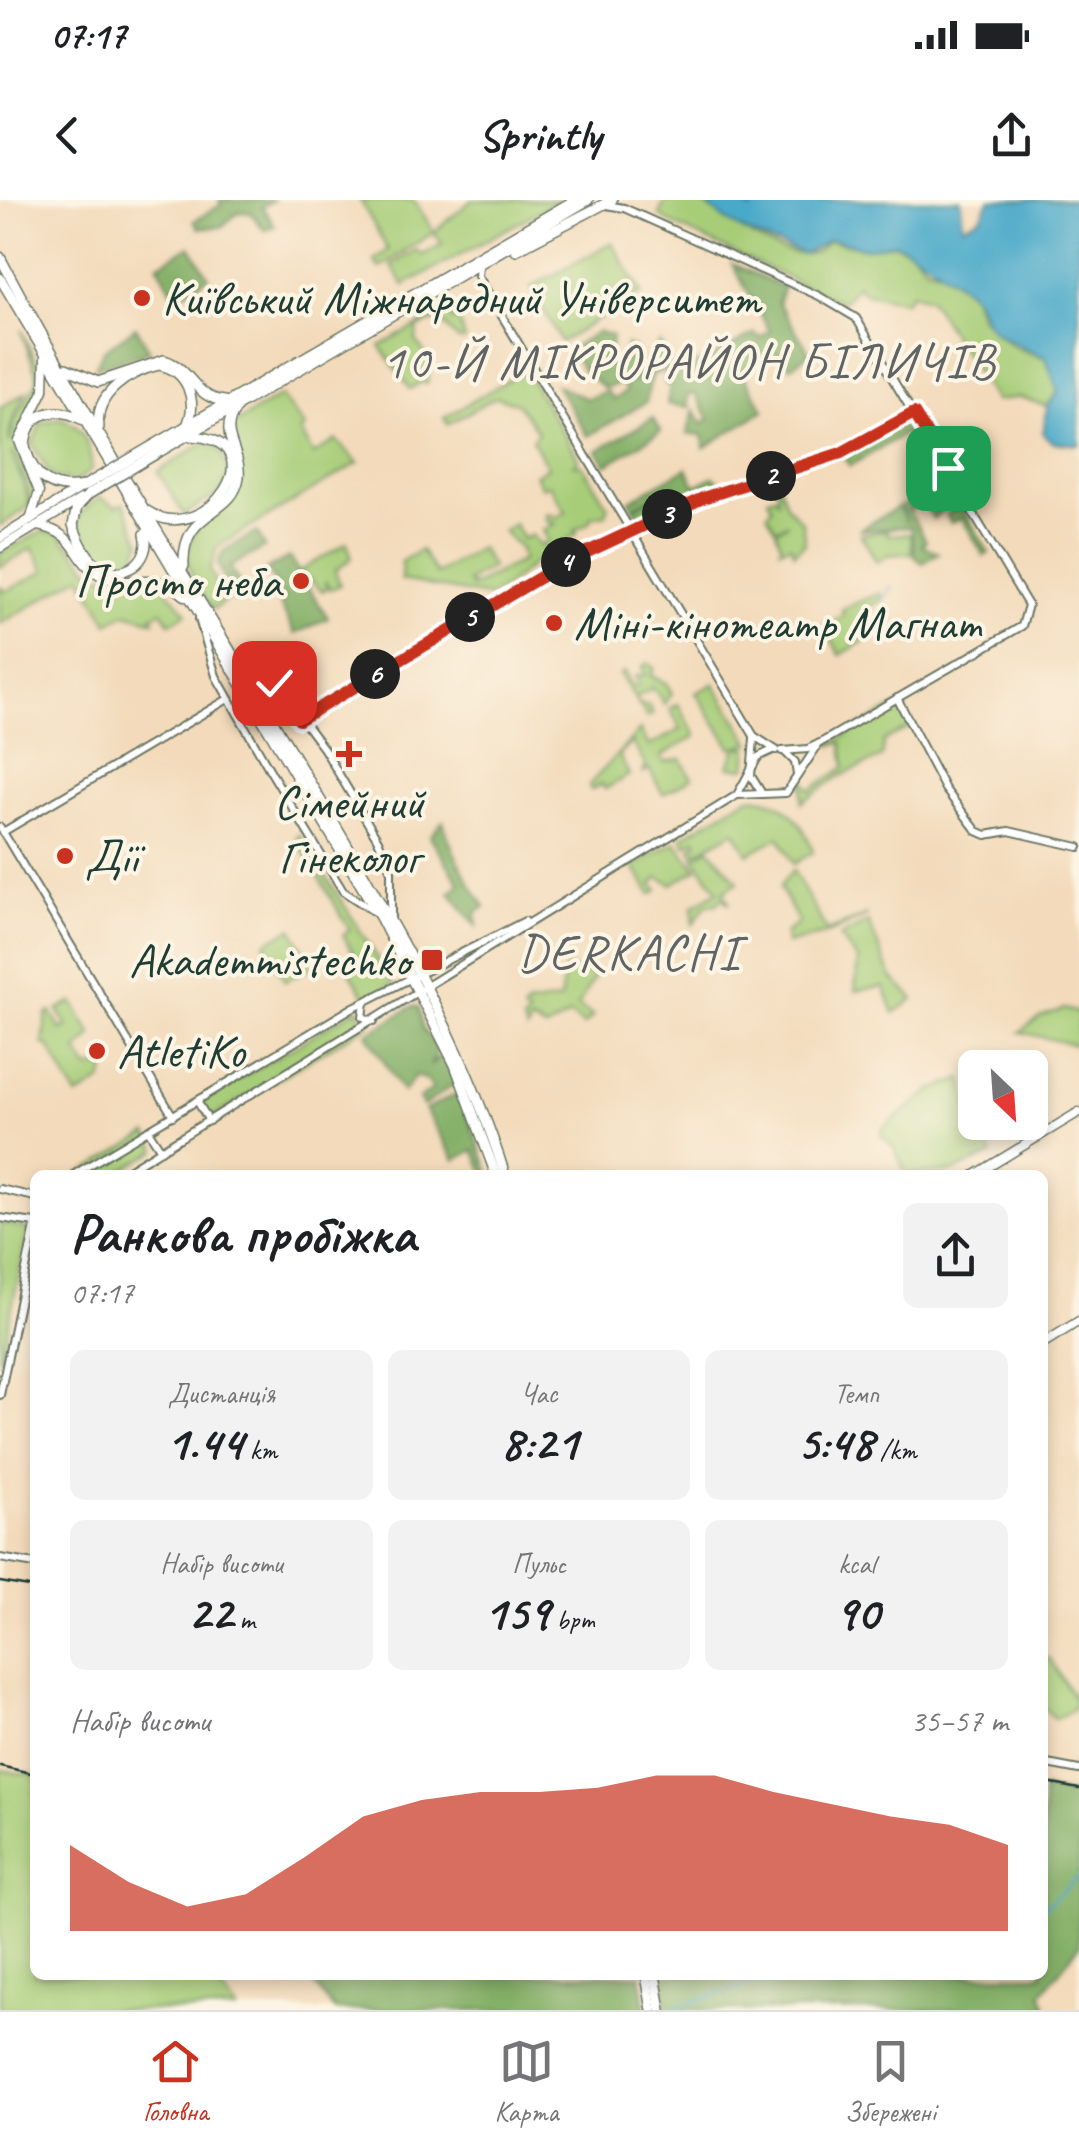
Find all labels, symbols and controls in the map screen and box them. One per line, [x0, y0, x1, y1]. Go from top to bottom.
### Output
text: 07:17 [50, 12, 126, 59]
text: Sprintly [478, 107, 601, 164]
icon: back [40, 108, 95, 163]
icon: share [984, 108, 1039, 163]
place label: Київський Міжнародний Університет [162, 268, 763, 328]
marker: Київський Міжнародний Університет [131, 287, 153, 309]
district label: 10-Й МІКРОРАЙОН БІЛИЧІВ [382, 330, 997, 393]
pin [906, 426, 991, 511]
icon: arrive [921, 441, 976, 496]
pin: 2 [746, 451, 796, 501]
text: 2 [765, 458, 777, 493]
pin: 3 [642, 489, 692, 539]
text: 3 [661, 496, 673, 531]
pin: 4 [541, 537, 591, 587]
text: 4 [560, 544, 572, 579]
place label: Просто неба [75, 551, 284, 611]
marker: Просто неба [290, 570, 312, 592]
pin: 5 [445, 592, 495, 642]
place label: Міні-кінотеатр Магнат [574, 593, 983, 653]
text: 5 [464, 599, 476, 634]
marker: Міні-кінотеатр Магнат [543, 612, 565, 634]
pin [232, 641, 317, 726]
pin: 6 [350, 649, 400, 699]
icon: check [247, 656, 302, 711]
text: 6 [368, 656, 382, 691]
marker: Сімейний Гінеколог [336, 741, 362, 767]
place label: Сімейний Гінеколог [274, 772, 427, 887]
place label: Дії [85, 826, 146, 886]
marker: Дії [54, 845, 76, 867]
district label: DERKACHI [518, 921, 749, 984]
place label: Akademmistechko [129, 930, 415, 990]
marker: Akademmistechko [419, 947, 445, 973]
place label: AtletiKo [117, 1021, 247, 1081]
marker: AtletiKo [86, 1040, 108, 1062]
north arrow [958, 1050, 1048, 1140]
map controls [958, 1050, 1048, 1140]
text: Ранкова пробіжка [70, 1199, 415, 1269]
button: share [903, 1203, 1008, 1308]
text: 07:17 [70, 1272, 134, 1313]
text: Дистанція [168, 1376, 275, 1411]
text: Час [521, 1376, 557, 1411]
text: Темп [834, 1376, 879, 1411]
text: 1.44 [166, 1411, 243, 1474]
text: 8:21 [500, 1411, 578, 1474]
text: 5:48 [797, 1411, 873, 1474]
text: km [243, 1432, 277, 1467]
text: /km [873, 1432, 917, 1467]
text: Набір висоти [160, 1546, 282, 1581]
text: Пульс [512, 1546, 566, 1581]
text: kcal [838, 1546, 875, 1581]
text: 22 [188, 1581, 233, 1644]
text: 159 [483, 1581, 549, 1644]
text: 90 [834, 1581, 879, 1644]
text: m [233, 1602, 255, 1637]
text: bpm [549, 1602, 595, 1637]
text: Набір висоти [70, 1700, 210, 1741]
text: 35–57 m [910, 1700, 1008, 1741]
tab: Головна [143, 2034, 208, 2129]
tab: Карта [495, 2034, 559, 2129]
tab: Збережені [845, 2034, 936, 2129]

